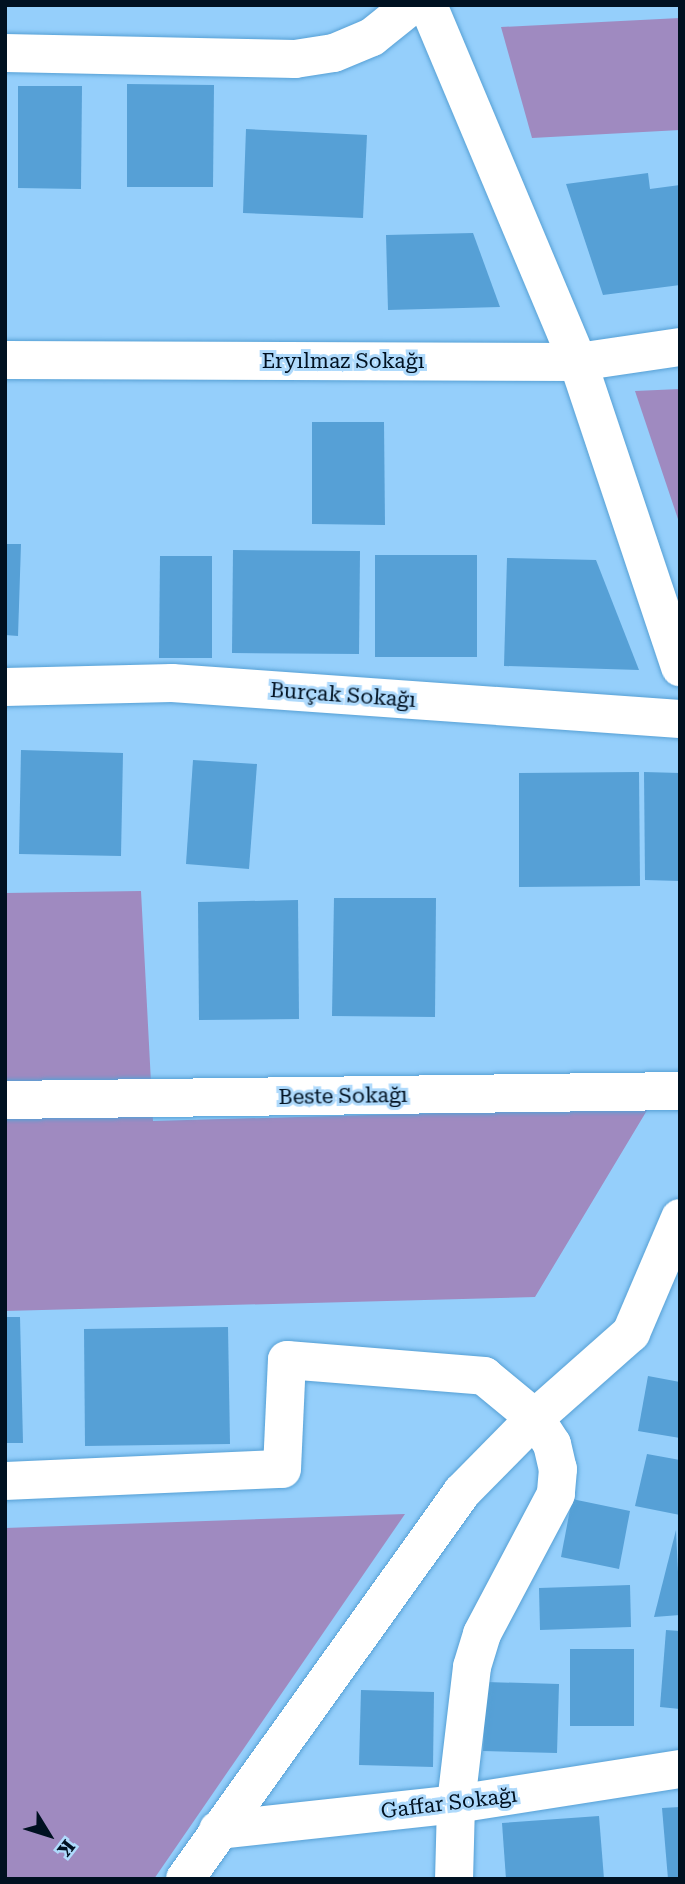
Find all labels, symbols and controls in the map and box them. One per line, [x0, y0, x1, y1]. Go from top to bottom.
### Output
street label: Eryılmaz Sokağı [262, 348, 424, 374]
street label: Burçak Sokağı [269, 677, 417, 713]
street label: Beste Sokağı [278, 1082, 408, 1110]
street label: Gaffar Sokağı [379, 1782, 519, 1824]
north arrow [14, 1800, 84, 1870]
text: K [52, 1835, 80, 1861]

